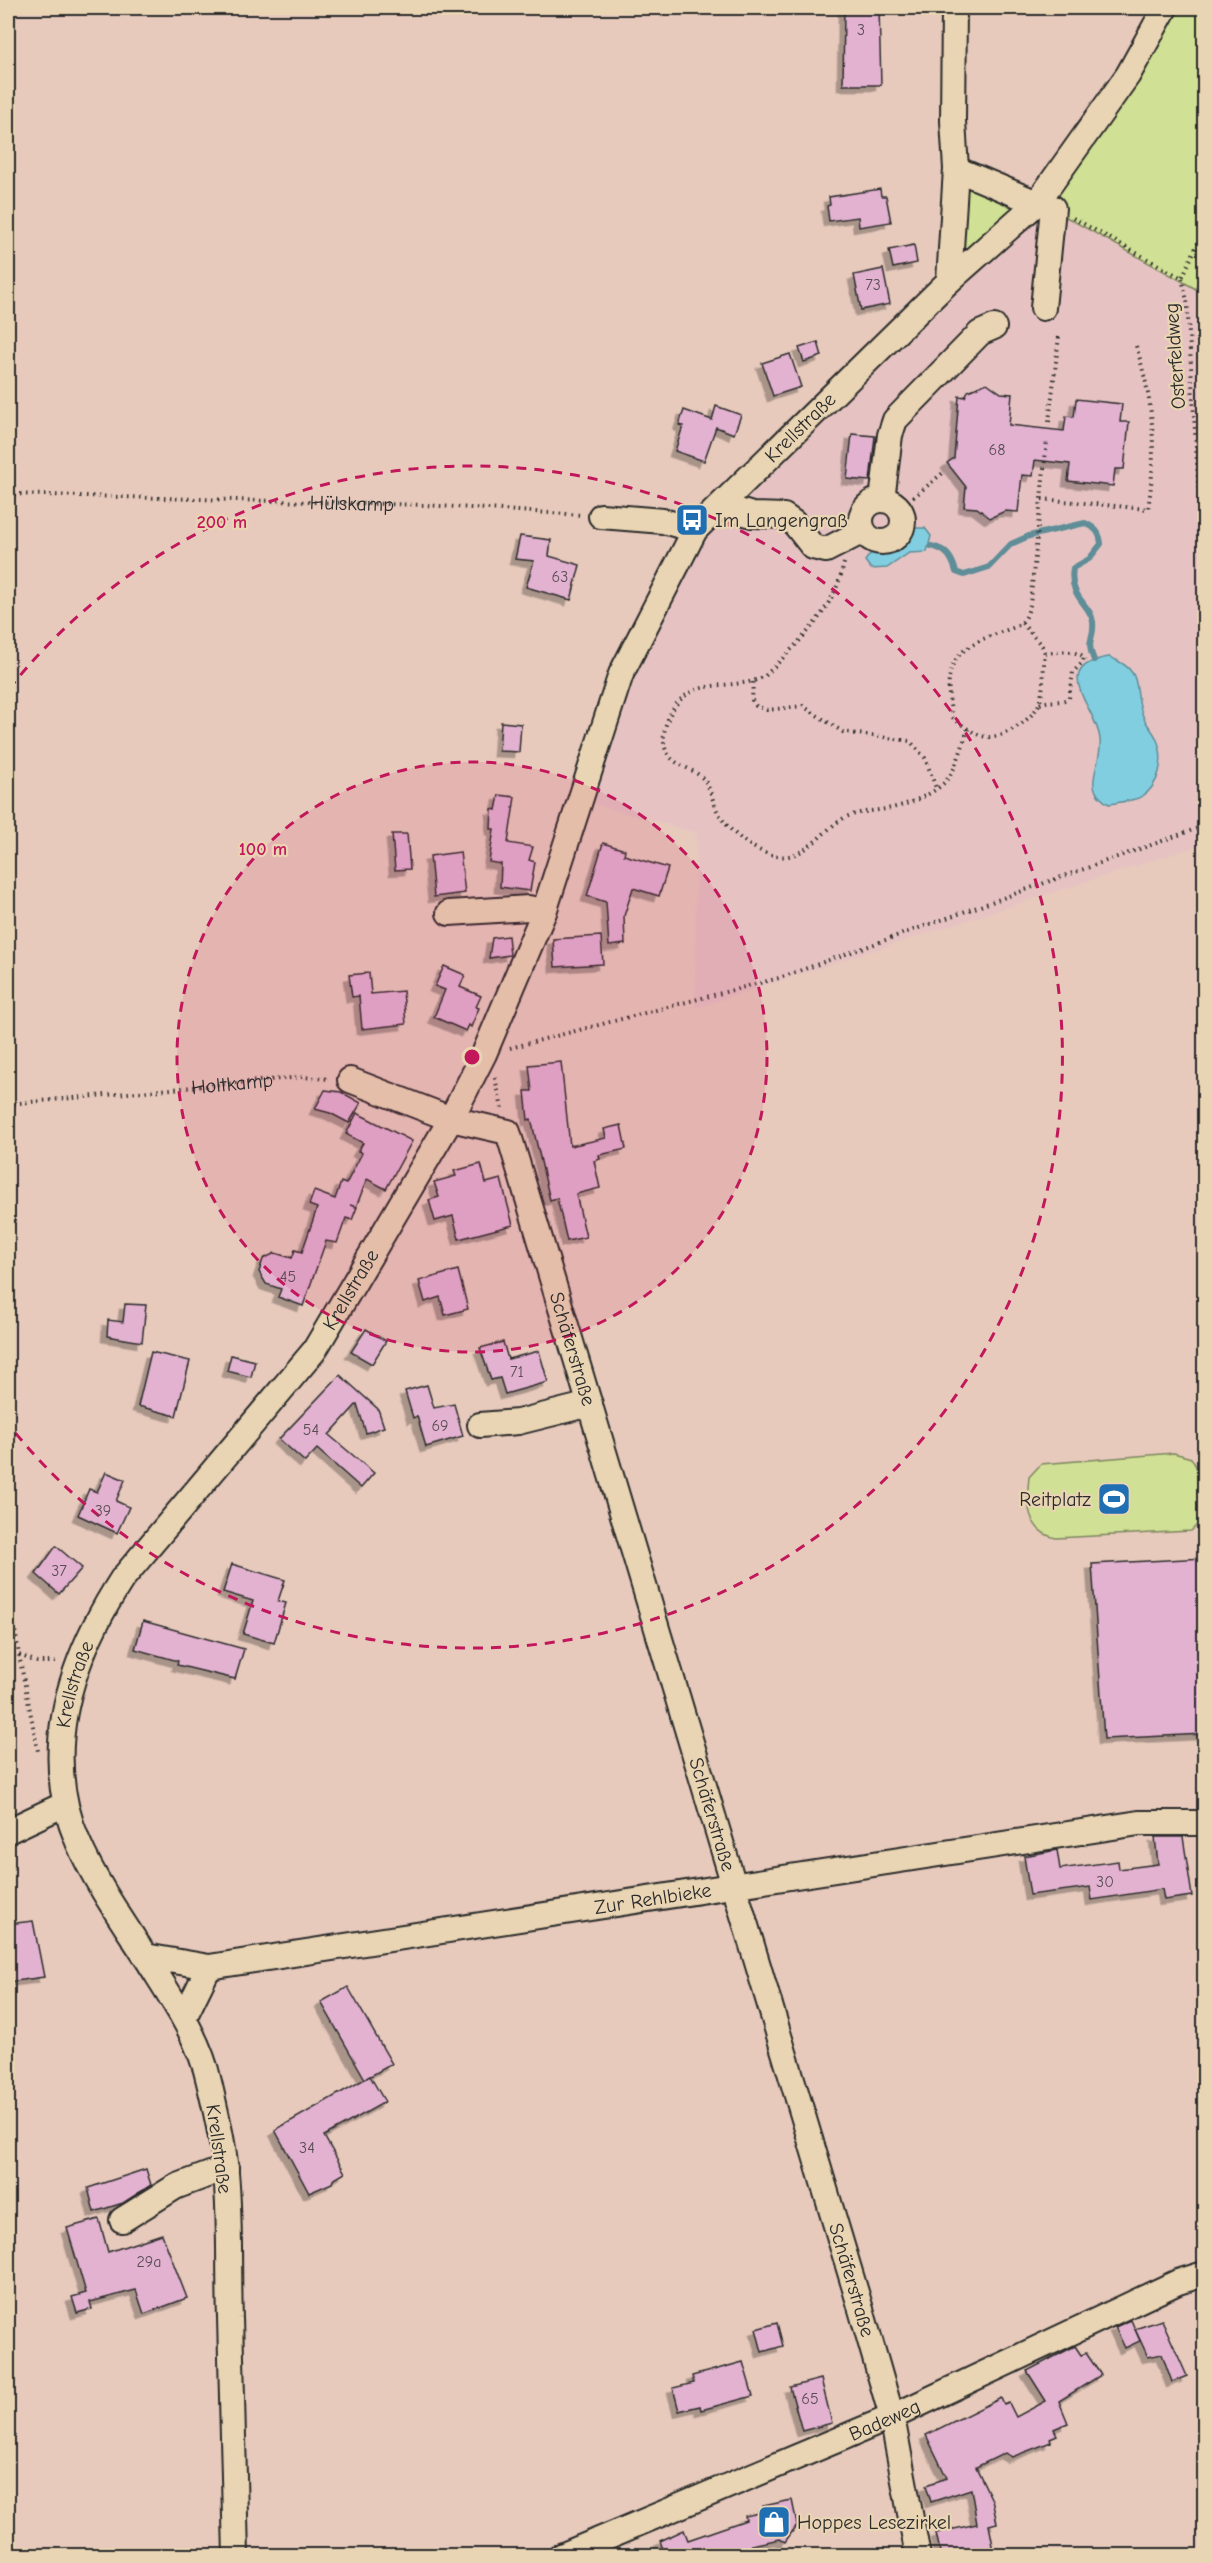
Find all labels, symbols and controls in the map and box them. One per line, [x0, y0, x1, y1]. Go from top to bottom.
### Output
house number: 3 [857, 21, 865, 39]
house number: 73 [865, 276, 881, 294]
street label: Osterfeldweg [1160, 302, 1190, 410]
street label: Krellstraße [760, 387, 840, 467]
house number: 68 [989, 441, 1005, 459]
street label: Hülskamp [309, 490, 394, 516]
bus stop icon: Im Langengraß [674, 502, 710, 538]
place label: Im Langengraß [715, 509, 848, 532]
text: 200 m [197, 512, 247, 533]
house number: 63 [552, 568, 568, 586]
text: 100 m [239, 839, 287, 860]
centre of rings [462, 1047, 482, 1067]
street label: Holtkamp [190, 1068, 274, 1099]
street label: Krellstraße [318, 1245, 383, 1334]
house number: 45 [280, 1268, 296, 1286]
street label: Schäferstraße [545, 1289, 601, 1408]
house number: 71 [510, 1363, 524, 1381]
house number: 69 [431, 1417, 449, 1435]
house number: 54 [303, 1421, 319, 1439]
sports icon: Reitplatz [1096, 1481, 1132, 1517]
place label: Reitplatz [1019, 1488, 1091, 1511]
house number: 39 [95, 1502, 111, 1520]
house number: 37 [51, 1562, 67, 1580]
street label: Krellstraße [51, 1637, 98, 1729]
street label: Schäferstraße [685, 1755, 741, 1874]
house number: 30 [1096, 1873, 1114, 1891]
street label: Zur Rehlbieke [593, 1878, 713, 1919]
street label: Krellstraße [201, 2103, 237, 2195]
house number: 34 [299, 2139, 315, 2157]
street label: Schäferstraße [824, 2220, 880, 2339]
house number: 29a [136, 2253, 162, 2271]
house number: 65 [801, 2390, 819, 2408]
street label: Badeweg [845, 2394, 924, 2445]
shop icon: Hoppes Lesezirkel [756, 2504, 792, 2540]
place label: Hoppes Lesezirkel [797, 2511, 951, 2534]

